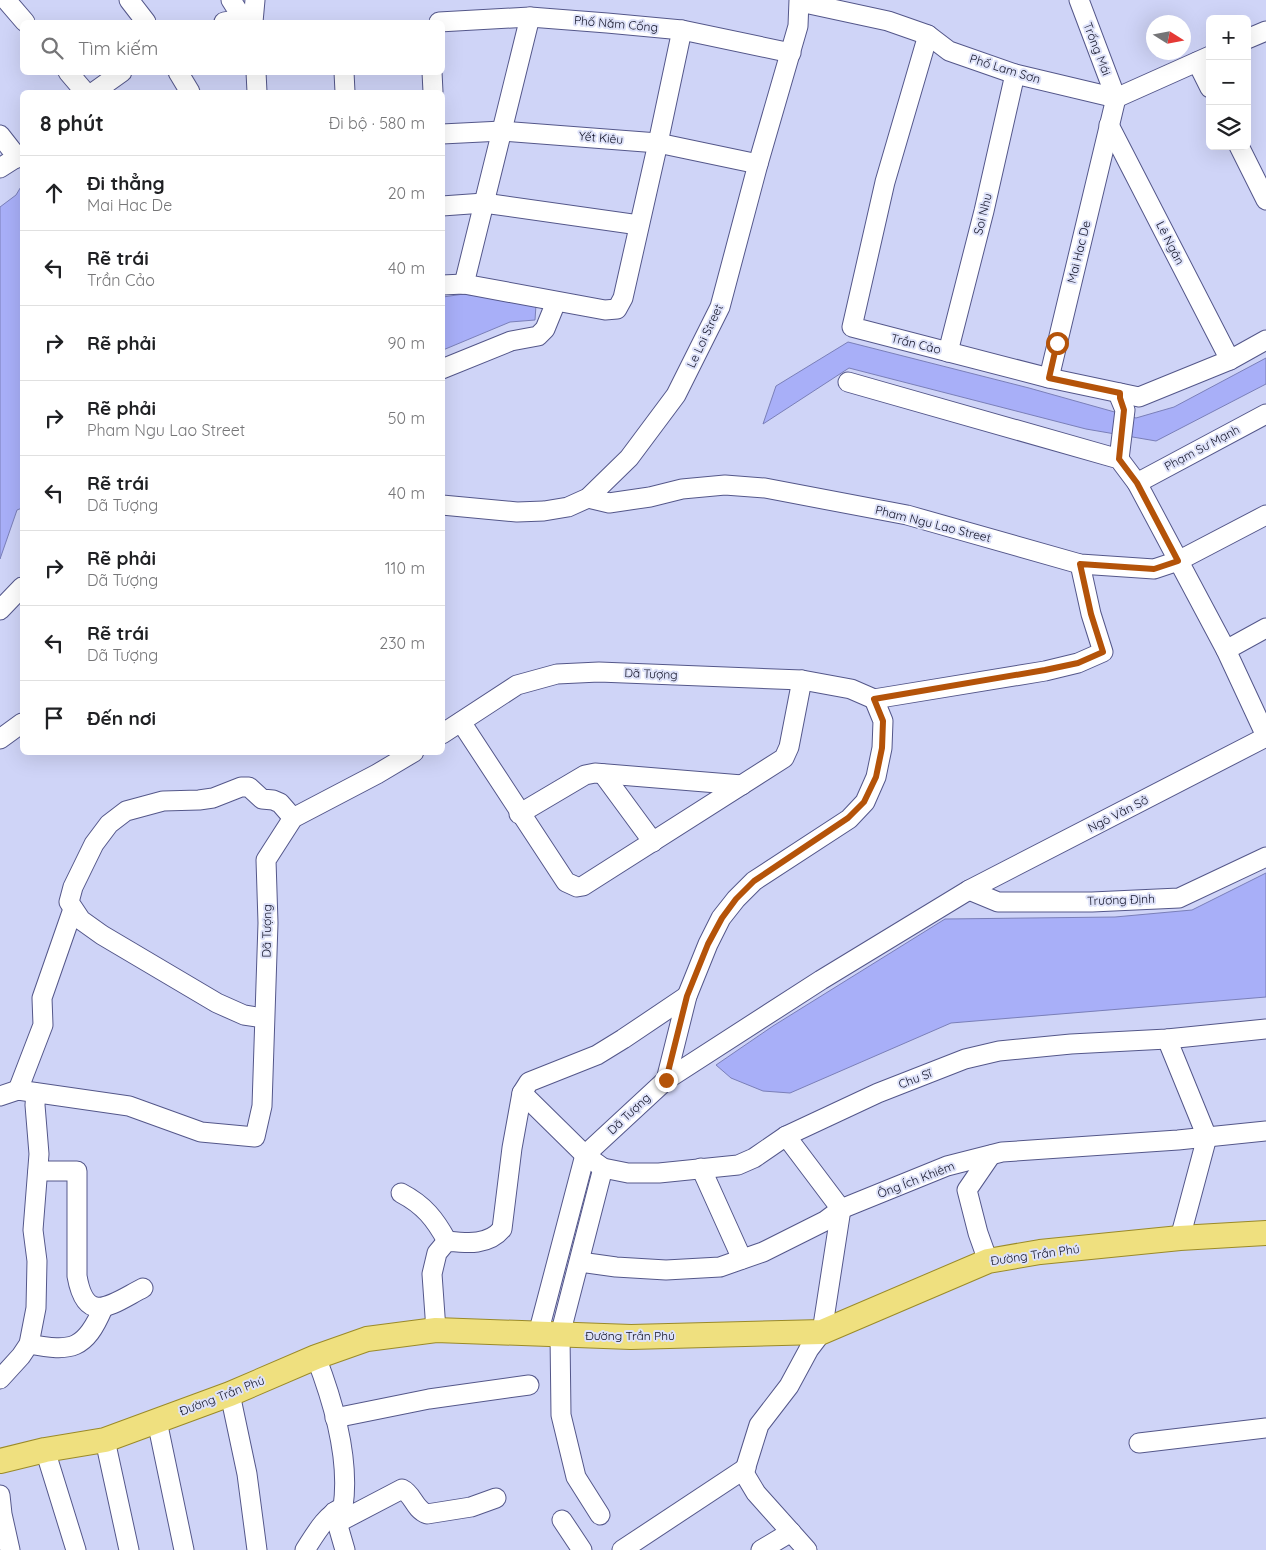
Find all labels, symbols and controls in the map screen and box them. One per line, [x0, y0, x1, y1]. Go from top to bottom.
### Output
street label: Phố Năm Cống [573, 12, 659, 35]
north arrow [1146, 15, 1191, 60]
map controls [1206, 15, 1251, 150]
button: + [1206, 15, 1251, 60]
search box [20, 20, 445, 75]
street label: Trống Mái [1080, 20, 1114, 78]
icon: search [38, 34, 66, 62]
text: Tìm kiếm [78, 36, 158, 60]
street label: Phố Lam Sơn [968, 51, 1042, 86]
button: − [1206, 60, 1251, 105]
button: layers [1206, 105, 1251, 150]
text: 8 phút [40, 110, 104, 136]
text: Đi bộ · 580 m [329, 113, 425, 133]
street label: Yết Kiêu [578, 128, 624, 147]
text: Đi thẳng [87, 171, 165, 195]
icon: ahead [40, 179, 68, 207]
text: 20 m [388, 183, 425, 203]
street label: Soi Nhu [970, 192, 995, 236]
text: Mai Hac De [87, 195, 172, 215]
street label: Mai Hac De [1064, 219, 1094, 285]
street label: Lê Ngân [1153, 219, 1188, 267]
text: Rẽ trái [87, 246, 149, 270]
icon: left [40, 254, 68, 282]
text: 40 m [388, 258, 425, 278]
text: Trần Cảo [87, 270, 155, 290]
street label: Le Loi Street [683, 301, 726, 370]
icon: right [40, 329, 68, 357]
street label: Trần Cảo [890, 330, 943, 357]
text: Rẽ phải [87, 331, 156, 355]
route start [1046, 332, 1069, 355]
text: 90 m [388, 333, 425, 353]
text: Rẽ phải [87, 396, 156, 420]
icon: right [40, 404, 68, 432]
text: 50 m [388, 408, 425, 428]
text: Pham Ngu Lao Street [87, 420, 245, 440]
street label: Phạm Sư Mạnh [1161, 421, 1242, 474]
text: Rẽ trái [87, 471, 149, 495]
icon: left [40, 479, 68, 507]
text: 40 m [388, 483, 425, 503]
text: Dã Tượng [87, 495, 158, 515]
street label: Pham Ngu Lao Street [874, 502, 993, 545]
text: Rẽ phải [87, 546, 156, 570]
icon: right [40, 554, 68, 582]
text: 110 m [385, 558, 425, 578]
text: Dã Tượng [87, 570, 158, 590]
text: Rẽ trái [87, 621, 149, 645]
icon: left [40, 629, 68, 657]
text: 230 m [379, 633, 425, 653]
text: Dã Tượng [87, 645, 158, 665]
street label: Dã Tượng [624, 665, 678, 682]
icon: arrive [40, 704, 68, 732]
text: Đến nơi [87, 706, 156, 730]
street label: Ngô Văn Sở [1085, 792, 1151, 835]
street label: Trương Định [1087, 891, 1155, 908]
street label: Dã Tượng [259, 904, 274, 958]
street label: Chu Sĩ [896, 1065, 935, 1092]
route end [655, 1069, 678, 1092]
street label: Dã Tượng [604, 1090, 653, 1137]
street label: Ông Ích Khiêm [875, 1158, 957, 1201]
street label: Đường Trần Phú [989, 1241, 1080, 1268]
street label: Đường Trần Phú [585, 1328, 675, 1343]
street label: Đường Trần Phú [177, 1372, 266, 1419]

